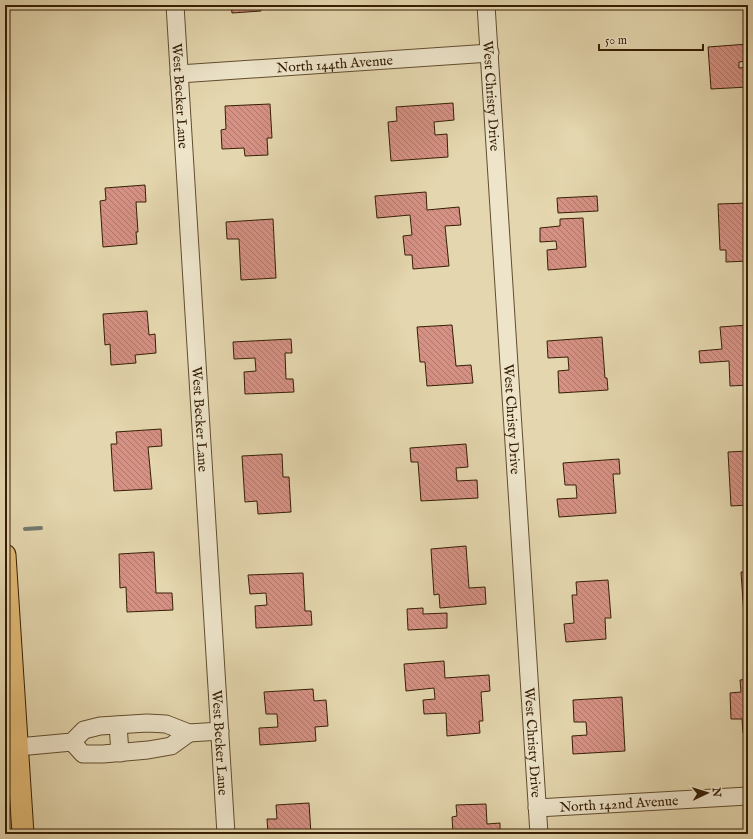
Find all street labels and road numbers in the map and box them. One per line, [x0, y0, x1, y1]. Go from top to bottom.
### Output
street label: West Christy Drive [478, 40, 503, 152]
street label: West Becker Lane [167, 43, 192, 150]
street label: North 144th Avenue [276, 52, 394, 77]
street label: West Christy Drive [499, 363, 524, 476]
street label: West Becker Lane [187, 366, 212, 473]
street label: West Christy Drive [520, 687, 545, 799]
street label: West Becker Lane [207, 689, 232, 796]
street label: North 142nd Avenue [559, 792, 680, 817]

